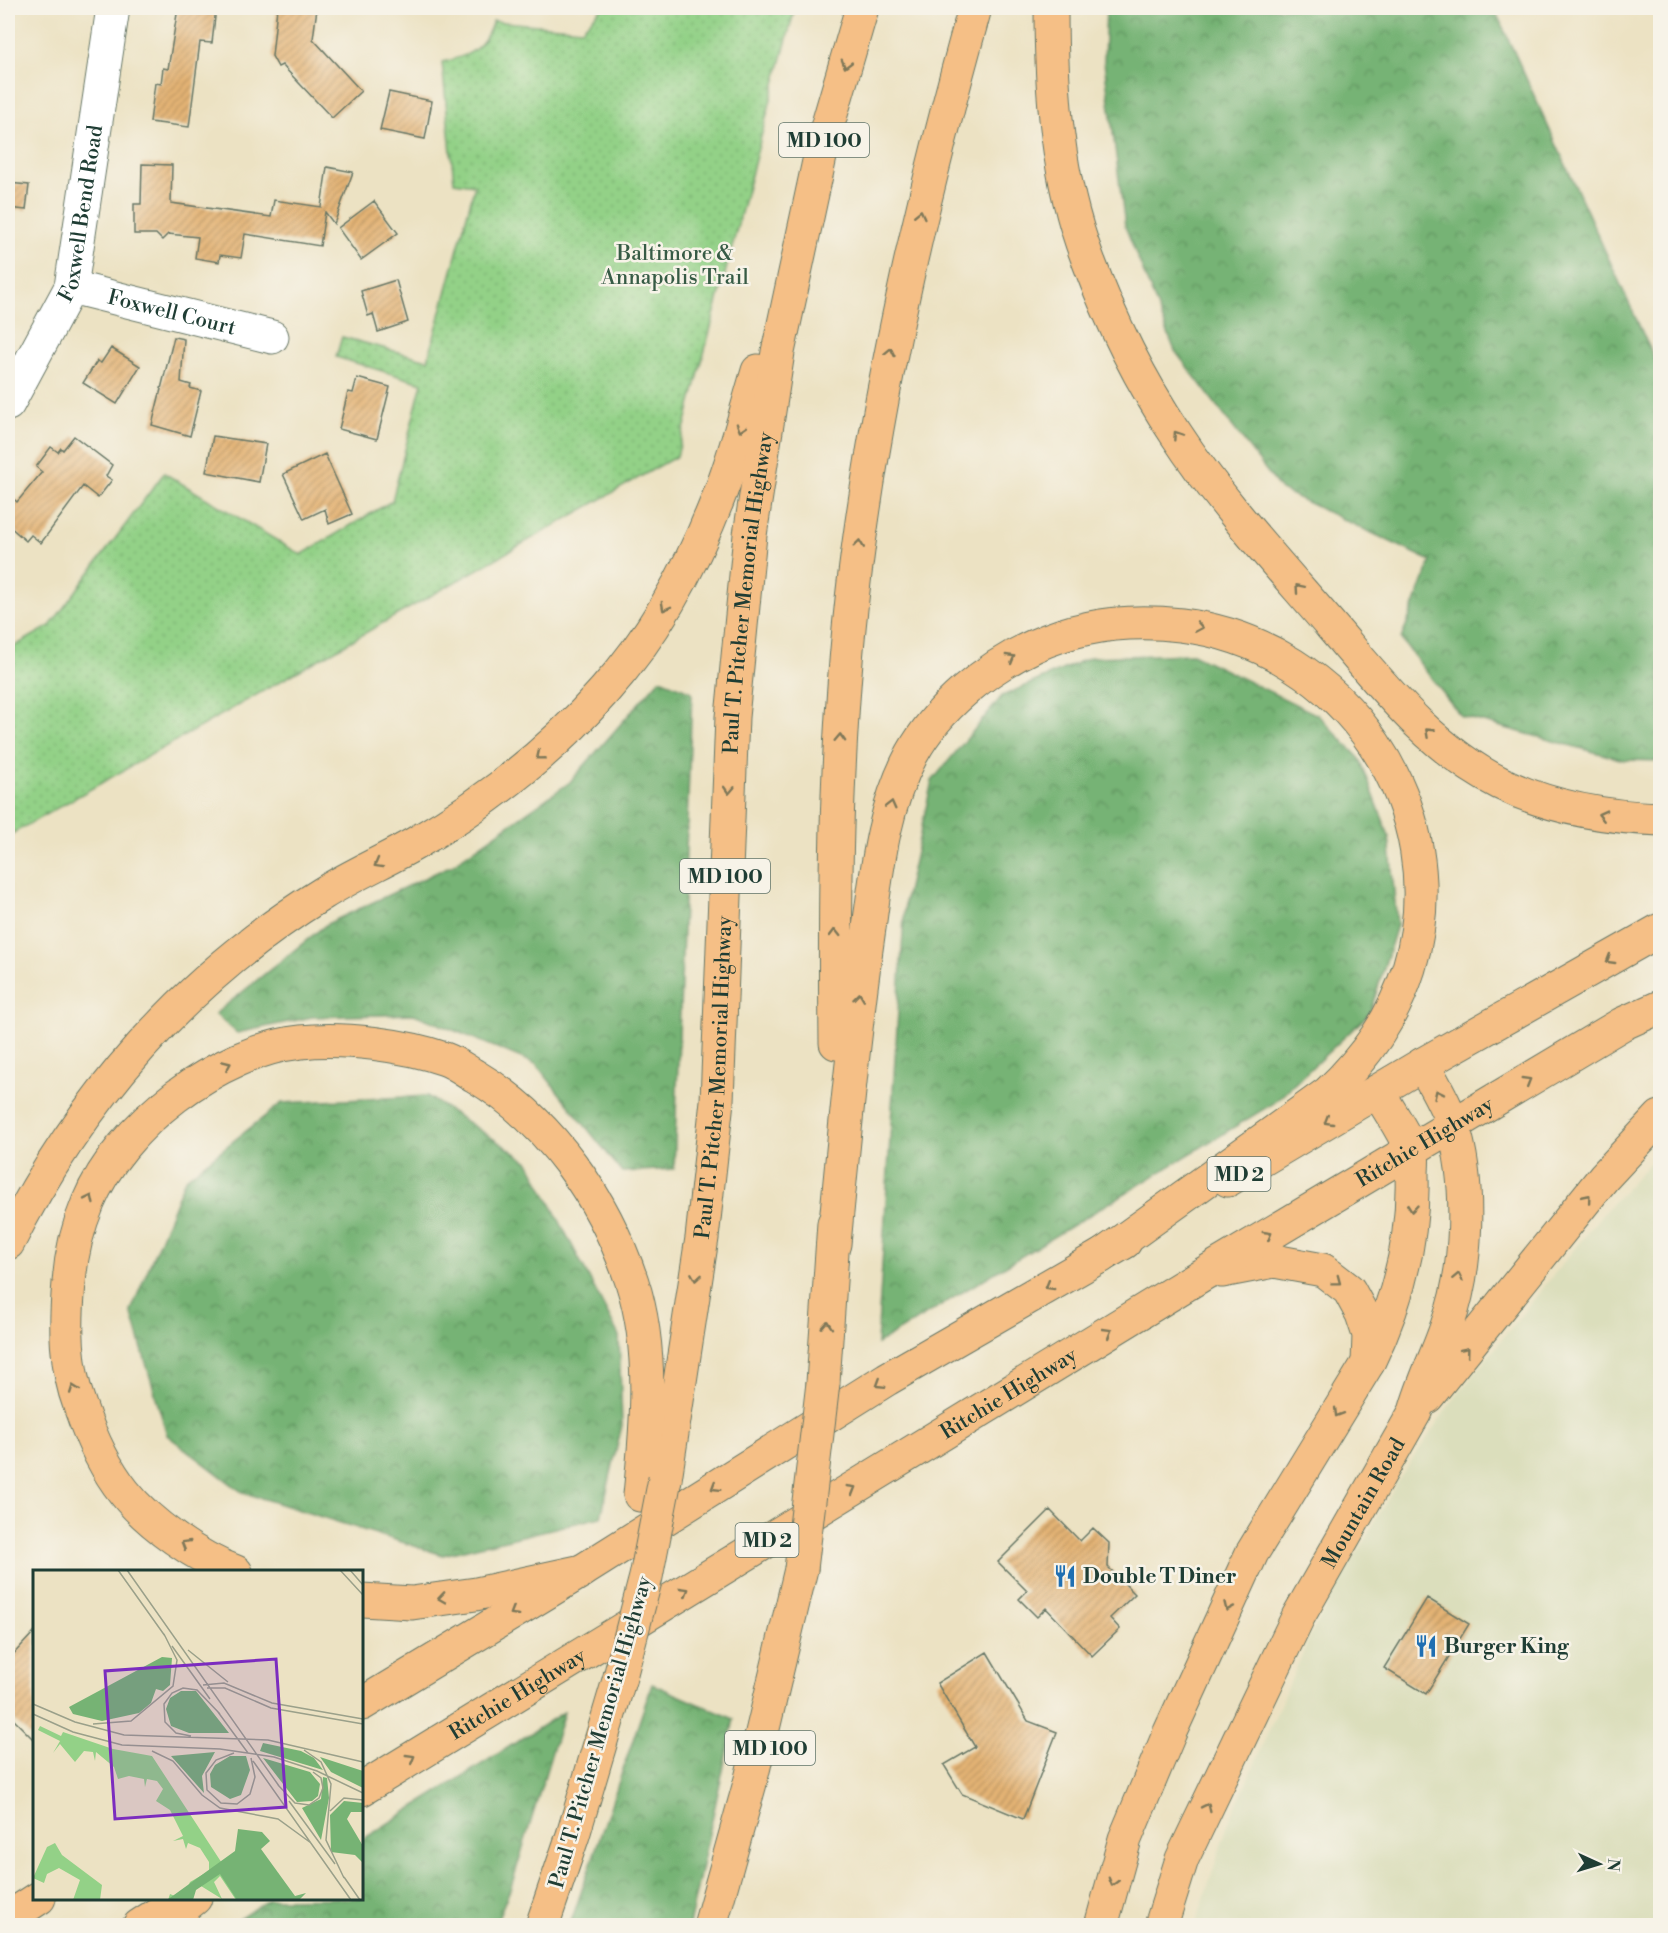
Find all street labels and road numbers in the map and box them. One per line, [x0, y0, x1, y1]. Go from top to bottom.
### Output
street label: Foxwell Bend Road [53, 123, 109, 307]
road number: MD 100 [779, 123, 869, 157]
street label: Foxwell Court [105, 285, 239, 342]
street label: Paul T. Pitcher Memorial Highway [719, 429, 780, 754]
road number: MD 100 [680, 859, 770, 893]
street label: Paul T. Pitcher Memorial Highway [690, 915, 738, 1240]
street label: Ritchie Highway [1352, 1091, 1499, 1194]
road number: MD 2 [1208, 1157, 1270, 1191]
street label: Ritchie Highway [936, 1342, 1083, 1446]
street label: Mountain Road [1317, 1434, 1411, 1573]
road number: MD 2 [736, 1523, 798, 1557]
street label: Paul T. Pitcher Memorial Highway [544, 1572, 658, 1891]
street label: Ritchie Highway [445, 1643, 592, 1747]
road number: MD 100 [725, 1731, 815, 1765]

